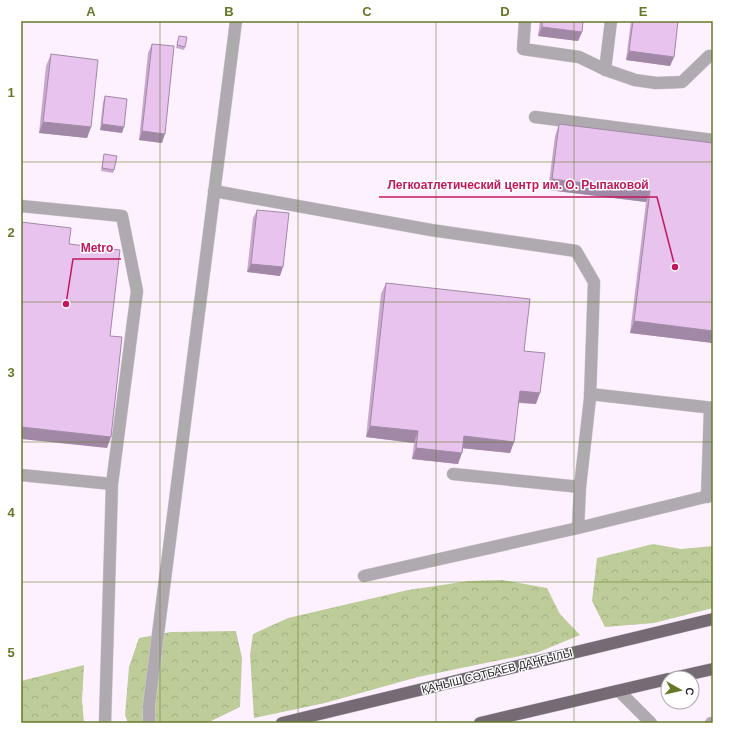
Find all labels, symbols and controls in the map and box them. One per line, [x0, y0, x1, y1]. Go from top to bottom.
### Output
text: A [86, 4, 96, 19]
text: B [224, 4, 234, 19]
text: C [362, 4, 372, 19]
text: D [500, 4, 510, 19]
text: E [639, 4, 648, 19]
text: 1 [7, 85, 15, 100]
callout: Легкоатлетический центр им. О. Рыпаковой [379, 173, 657, 197]
text: Легкоатлетический центр им. О. Рыпаковой [387, 178, 649, 192]
text: 2 [7, 225, 15, 240]
callout: Metro [73, 235, 121, 259]
text: Metro [81, 241, 113, 255]
text: 3 [7, 365, 15, 380]
text: 4 [7, 505, 15, 520]
text: 5 [7, 645, 15, 660]
street label: ҚАНЫШ СӘТБАЕВ ДАҢҒЫЛЫ [420, 646, 574, 696]
north arrow [660, 670, 700, 710]
text: С [683, 687, 696, 696]

